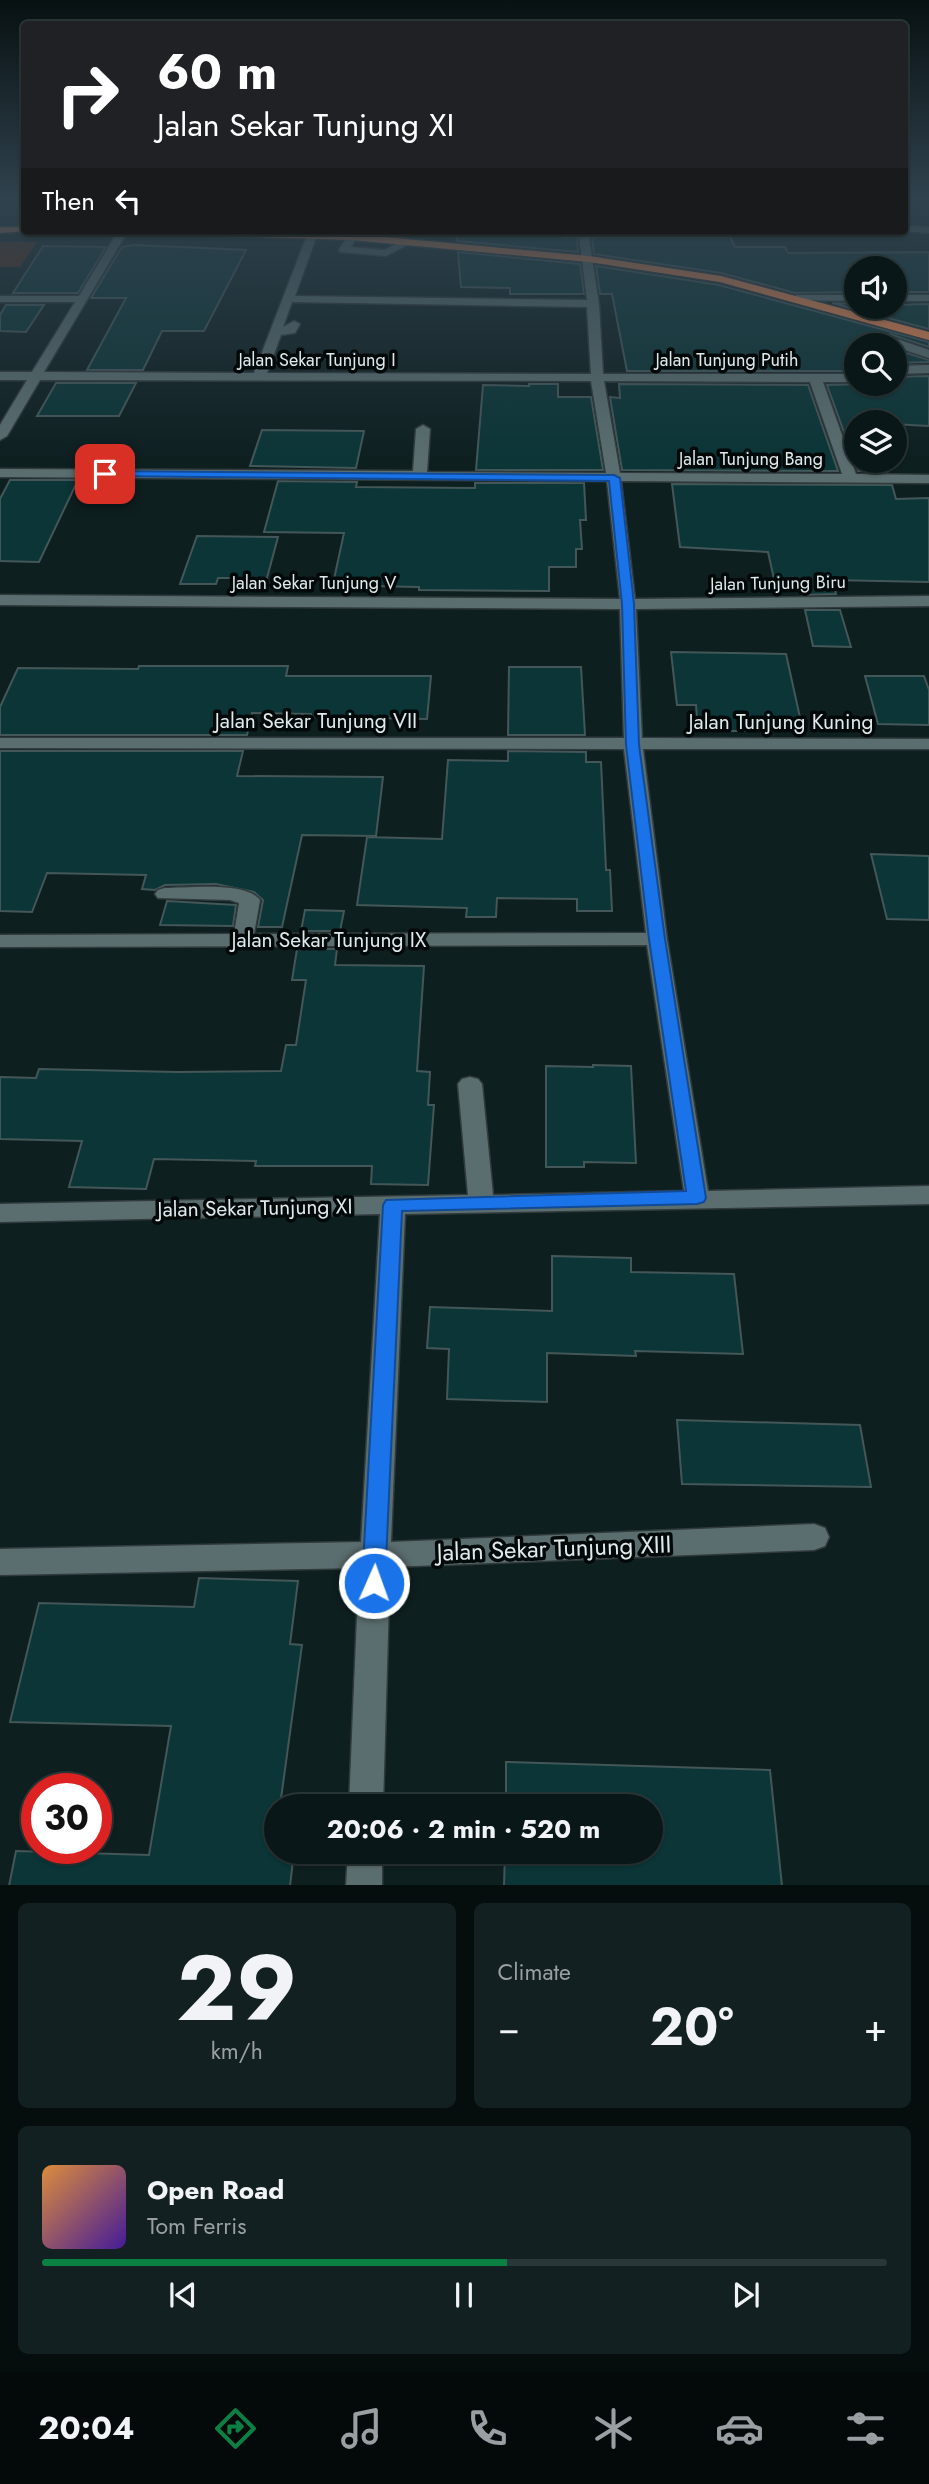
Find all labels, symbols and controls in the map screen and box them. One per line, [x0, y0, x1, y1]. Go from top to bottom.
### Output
text: 60 m [157, 37, 277, 107]
icon: right [42, 49, 133, 140]
text: Jalan Sekar Tunjung XI [157, 102, 454, 148]
text: Then [42, 182, 95, 220]
icon: left [109, 182, 147, 220]
map controls [844, 256, 907, 473]
button: sound [844, 256, 907, 319]
button: search [844, 333, 907, 396]
street label: Jalan Sekar Tunjung I [236, 347, 396, 373]
street label: Jalan Tunjung Putih [654, 347, 798, 373]
button: layers [844, 410, 907, 473]
pin [75, 444, 135, 504]
street label: Jalan Tunjung Bang [677, 446, 823, 472]
icon: arrive [86, 455, 124, 493]
street label: Jalan Tunjung Biru [708, 569, 846, 597]
street label: Jalan Sekar Tunjung V [230, 570, 396, 596]
street label: Jalan Sekar Tunjung VII [212, 706, 417, 736]
street label: Jalan Tunjung Kuning [686, 707, 873, 737]
street label: Jalan Sekar Tunjung IX [228, 925, 427, 955]
street label: Jalan Sekar Tunjung XI [154, 1191, 353, 1225]
street label: Jalan Sekar Tunjung XIII [433, 1526, 672, 1570]
position arrow [337, 1546, 411, 1620]
speed limit sign: 30 [21, 1773, 112, 1864]
text: 20:06 · 2 min · 520 m [327, 1810, 600, 1848]
text: 29 [176, 1923, 297, 2054]
text: Climate [498, 1955, 571, 1989]
text: 20° [650, 1989, 734, 2065]
text: − [498, 2000, 520, 2055]
text: + [864, 2000, 887, 2055]
text: km/h [211, 2034, 263, 2068]
text: Open Road [147, 2171, 284, 2209]
text: Tom Ferris [147, 2209, 246, 2243]
icon: previous [164, 2276, 202, 2314]
icon: pause [445, 2276, 483, 2314]
icon: next [727, 2276, 765, 2314]
icon: directions [211, 2404, 260, 2453]
icon: music [337, 2404, 386, 2453]
icon: phone [463, 2404, 512, 2453]
icon: climate [589, 2404, 638, 2453]
icon: car [715, 2404, 764, 2453]
icon: filters [841, 2404, 890, 2453]
text: 20:04 [38, 2405, 135, 2451]

